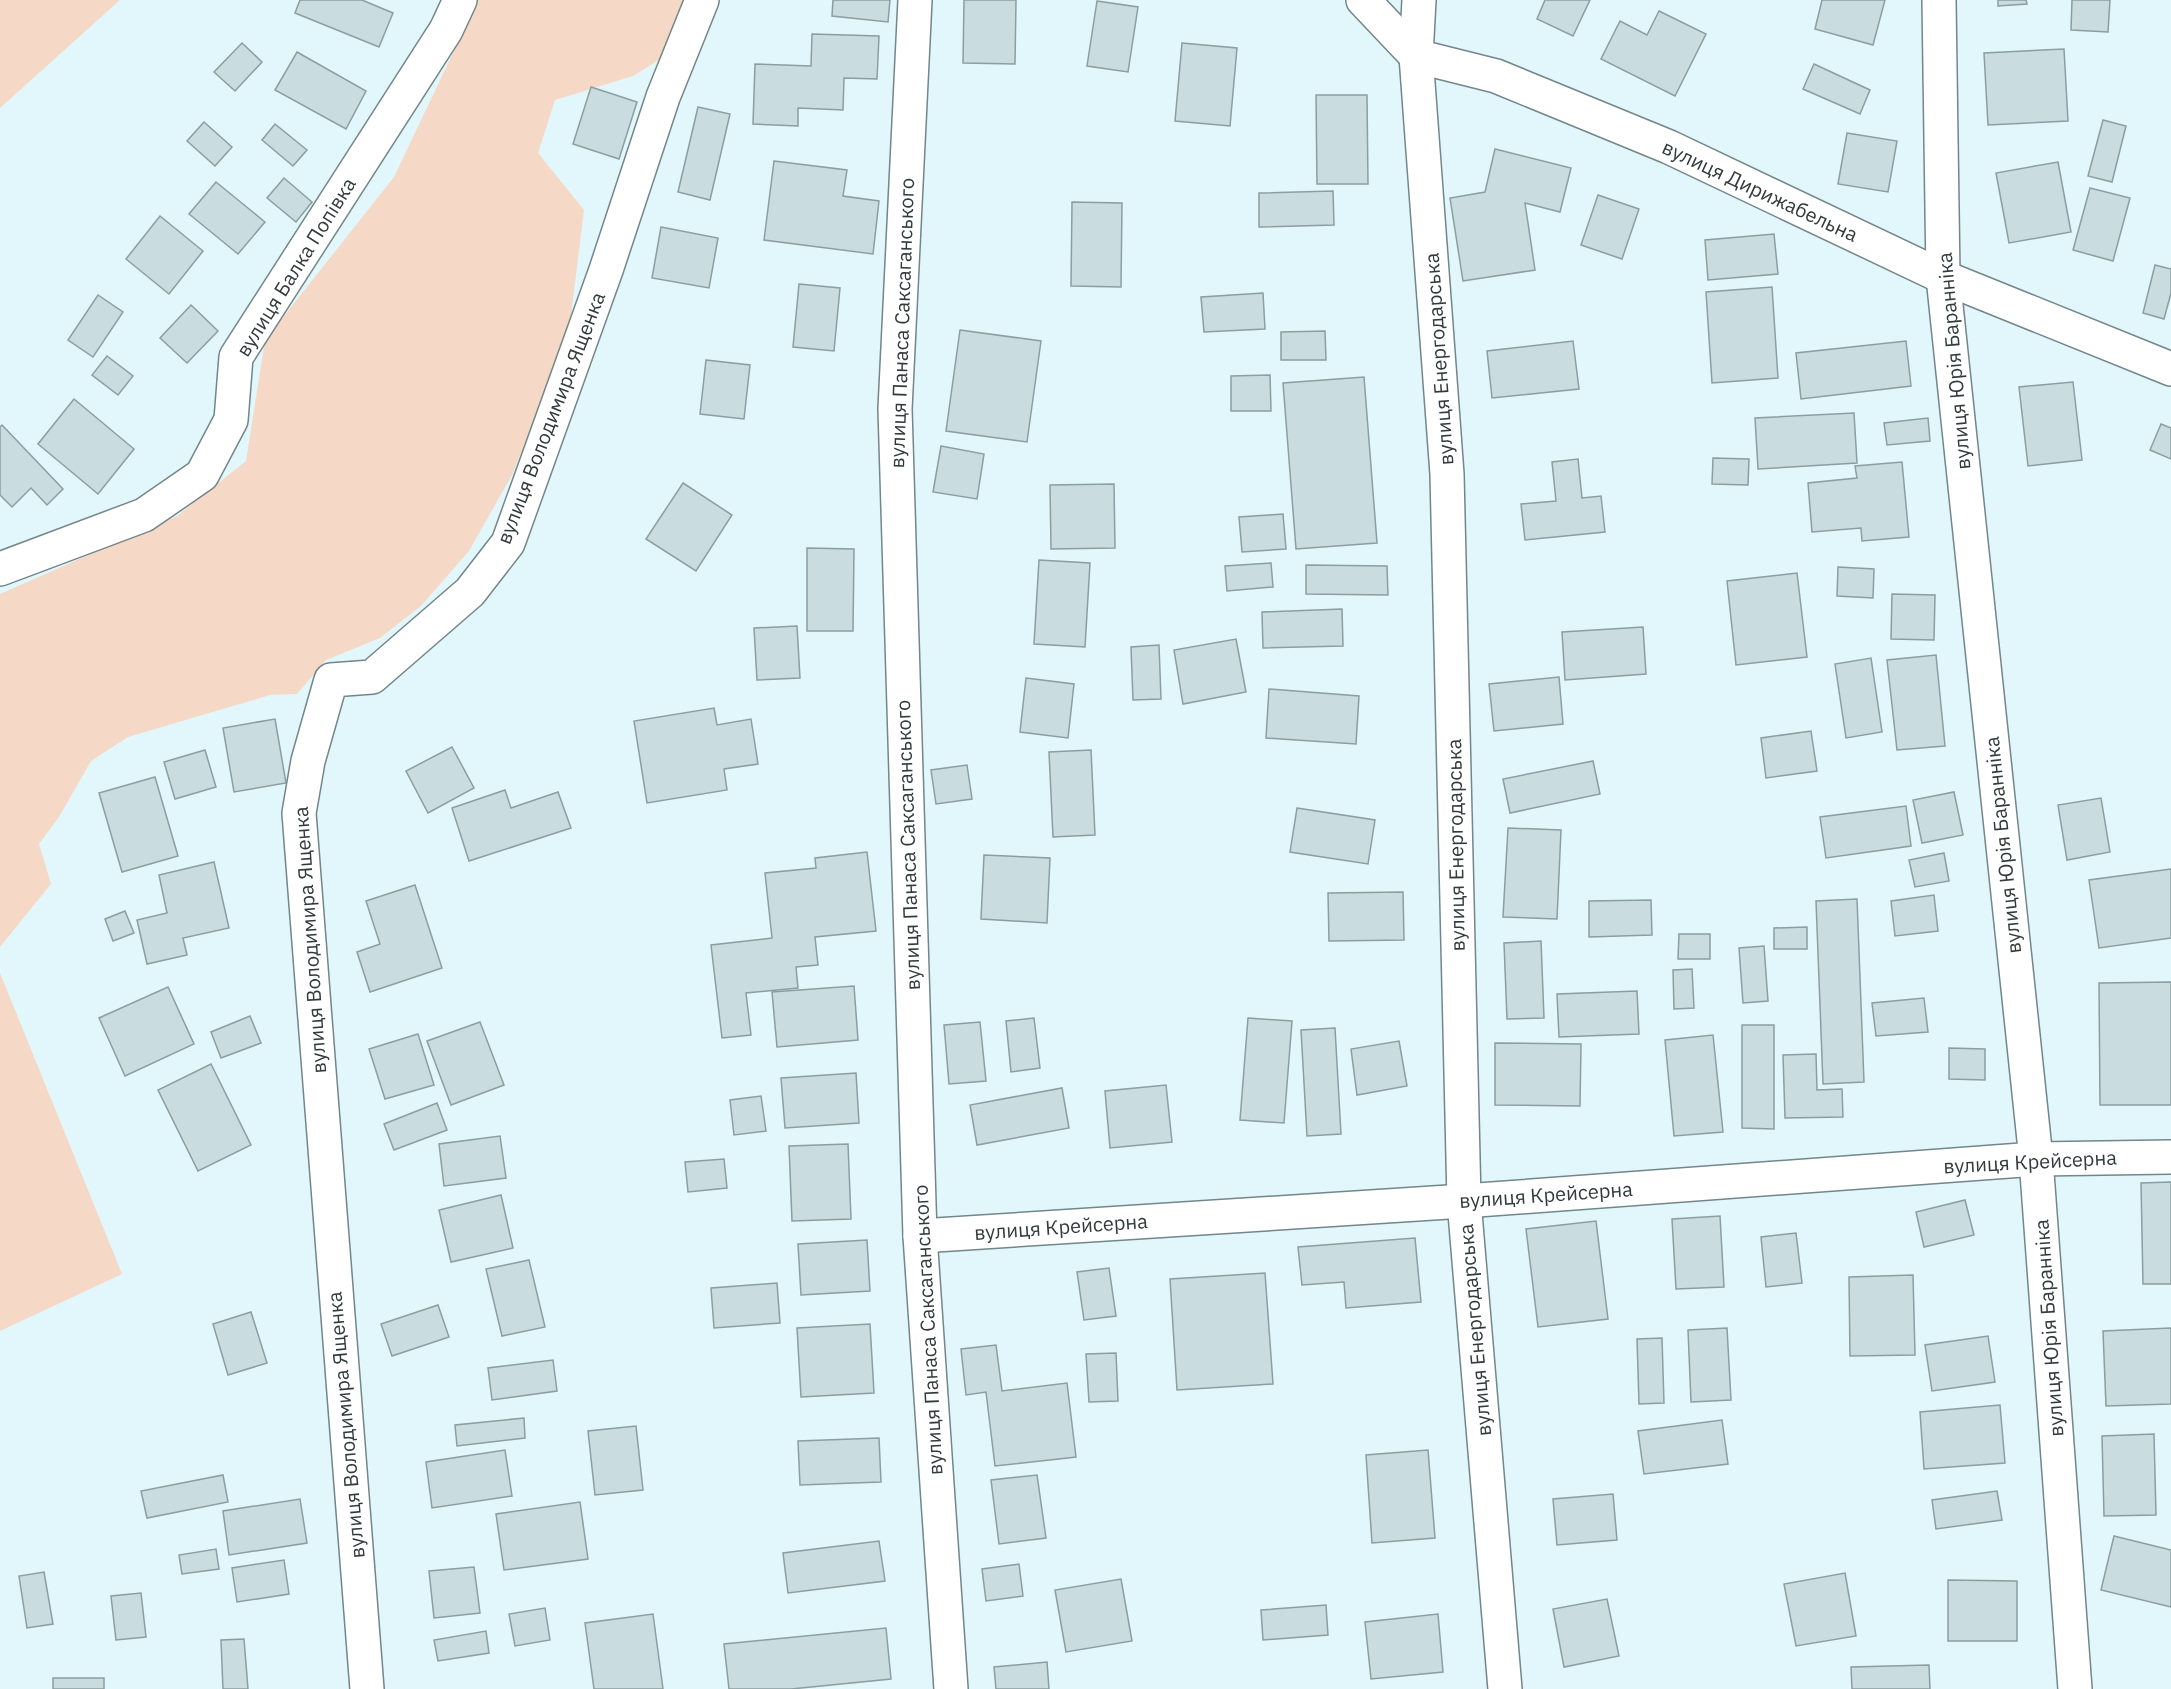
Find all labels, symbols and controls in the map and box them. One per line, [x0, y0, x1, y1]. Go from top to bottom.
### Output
street label: вулиця Дирижабельна [1658, 133, 1863, 248]
street label: вулиця Балка Попівка [229, 172, 362, 361]
street label: вулиця Панаса Саксаганського [883, 177, 920, 469]
street label: вулиця Юрія Баранніка [1931, 251, 1976, 471]
street label: вулиця Енергодарська [1418, 252, 1459, 466]
street label: вулиця Володимира Ященка [490, 288, 611, 548]
street label: вулиця Панаса Саксаганського [889, 699, 926, 991]
street label: вулиця Юрія Баранніка [1978, 735, 2027, 955]
street label: вулиця Енергодарська [1440, 738, 1471, 952]
street label: вулиця Володимира Ященка [287, 805, 332, 1074]
street label: вулиця Крейсерна [1943, 1143, 2118, 1180]
street label: вулиця Крейсерна [1458, 1175, 1634, 1214]
street label: вулиця Панаса Саксаганського [906, 1184, 949, 1476]
street label: вулиця Крейсерна [973, 1207, 1149, 1246]
street label: вулиця Юрія Баранніка [2027, 1218, 2070, 1438]
street label: вулиця Енергодарська [1452, 1223, 1497, 1437]
street label: вулиця Володимира Ященка [320, 1290, 371, 1560]

